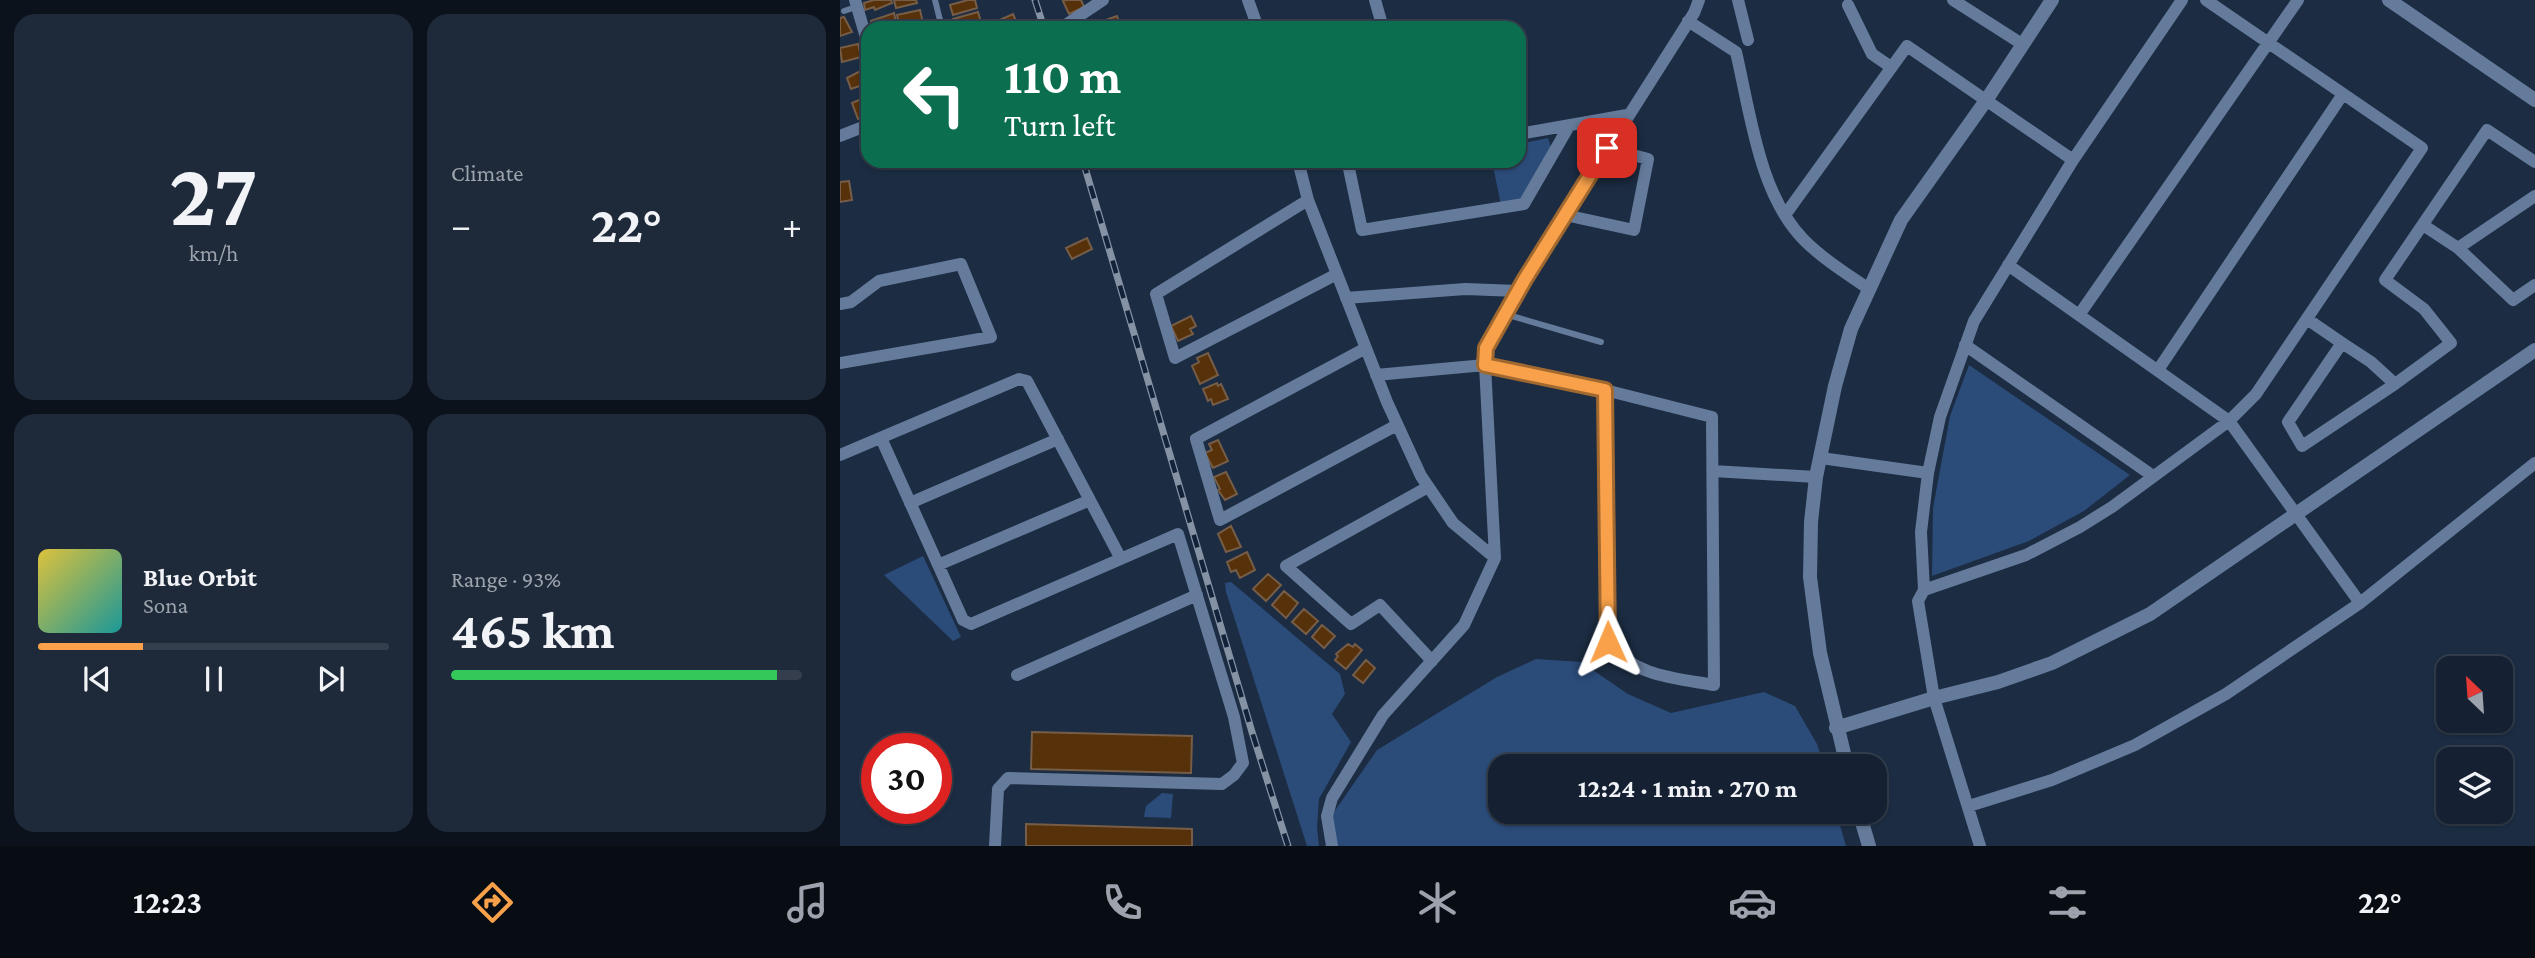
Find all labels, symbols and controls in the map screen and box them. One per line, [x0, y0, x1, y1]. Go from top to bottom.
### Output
icon: left [889, 49, 980, 140]
text: 110 m [1004, 49, 1121, 104]
text: Turn left [1004, 107, 1115, 143]
pin [1577, 118, 1637, 178]
icon: arrive [1588, 129, 1626, 167]
text: 27 [169, 143, 258, 245]
text: Climate [451, 160, 523, 186]
text: 22° [591, 195, 662, 253]
text: − [451, 204, 471, 246]
text: + [782, 204, 802, 246]
text: km/h [189, 240, 238, 266]
text: Blue Orbit [143, 563, 257, 592]
text: Range · 93% [451, 566, 561, 592]
text: Sona [143, 592, 188, 618]
text: 465 km [451, 601, 614, 659]
position arrow [1571, 605, 1645, 679]
north arrow [2436, 656, 2513, 733]
map controls [2436, 656, 2513, 824]
icon: previous [78, 660, 116, 698]
icon: pause [195, 660, 233, 698]
icon: next [312, 660, 350, 698]
speed limit sign: 30 [861, 733, 952, 824]
button: layers [2436, 747, 2513, 824]
text: 12:24 · 1 min · 270 m [1578, 774, 1797, 803]
icon: directions [468, 878, 517, 927]
icon: music [783, 878, 832, 927]
icon: phone [1098, 878, 1147, 927]
icon: climate [1413, 878, 1462, 927]
icon: car [1728, 878, 1777, 927]
icon: filters [2043, 878, 2092, 927]
text: 12:23 [133, 884, 202, 920]
text: 22° [2358, 884, 2402, 920]

